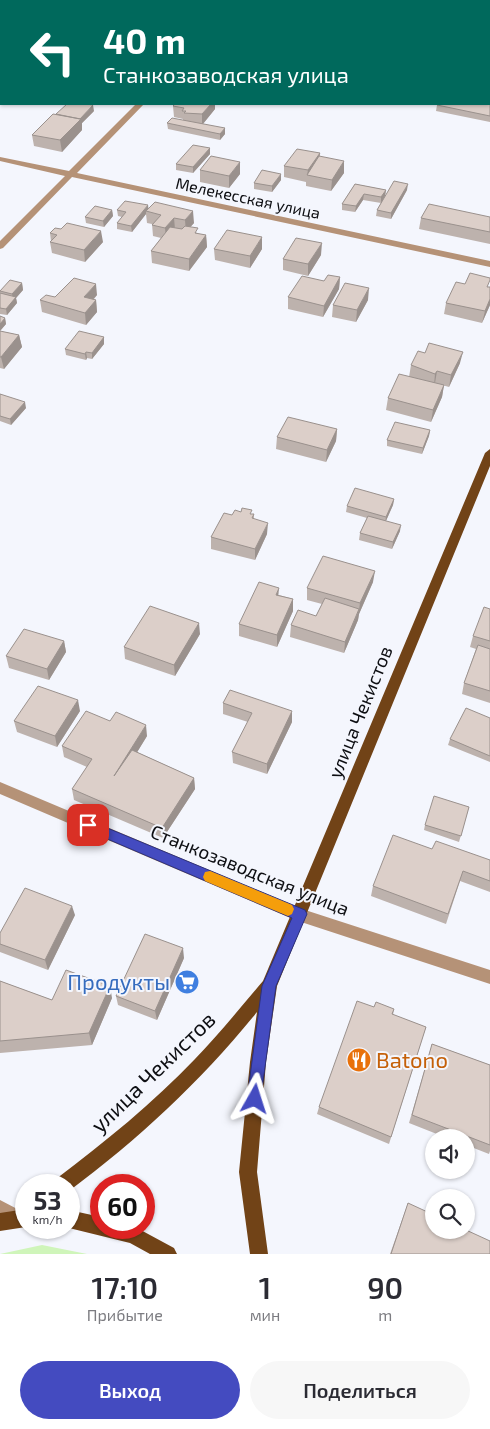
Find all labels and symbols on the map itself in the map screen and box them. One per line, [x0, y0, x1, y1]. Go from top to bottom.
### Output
street label: Мелекесская улица [174, 173, 322, 223]
street label: улица Чекистов [323, 642, 397, 782]
pin [67, 804, 109, 846]
street label: Станкозаводская улица [147, 819, 353, 921]
place label: Продукты [67, 968, 170, 995]
supermarket icon: Продукты [174, 969, 200, 995]
street label: улица Чекистов [85, 1005, 221, 1138]
place label: Batono [376, 1046, 448, 1072]
restaurant icon: Batono [346, 1047, 372, 1073]
position arrow [228, 1072, 280, 1124]
speed limit sign: 60 [90, 1174, 155, 1239]

